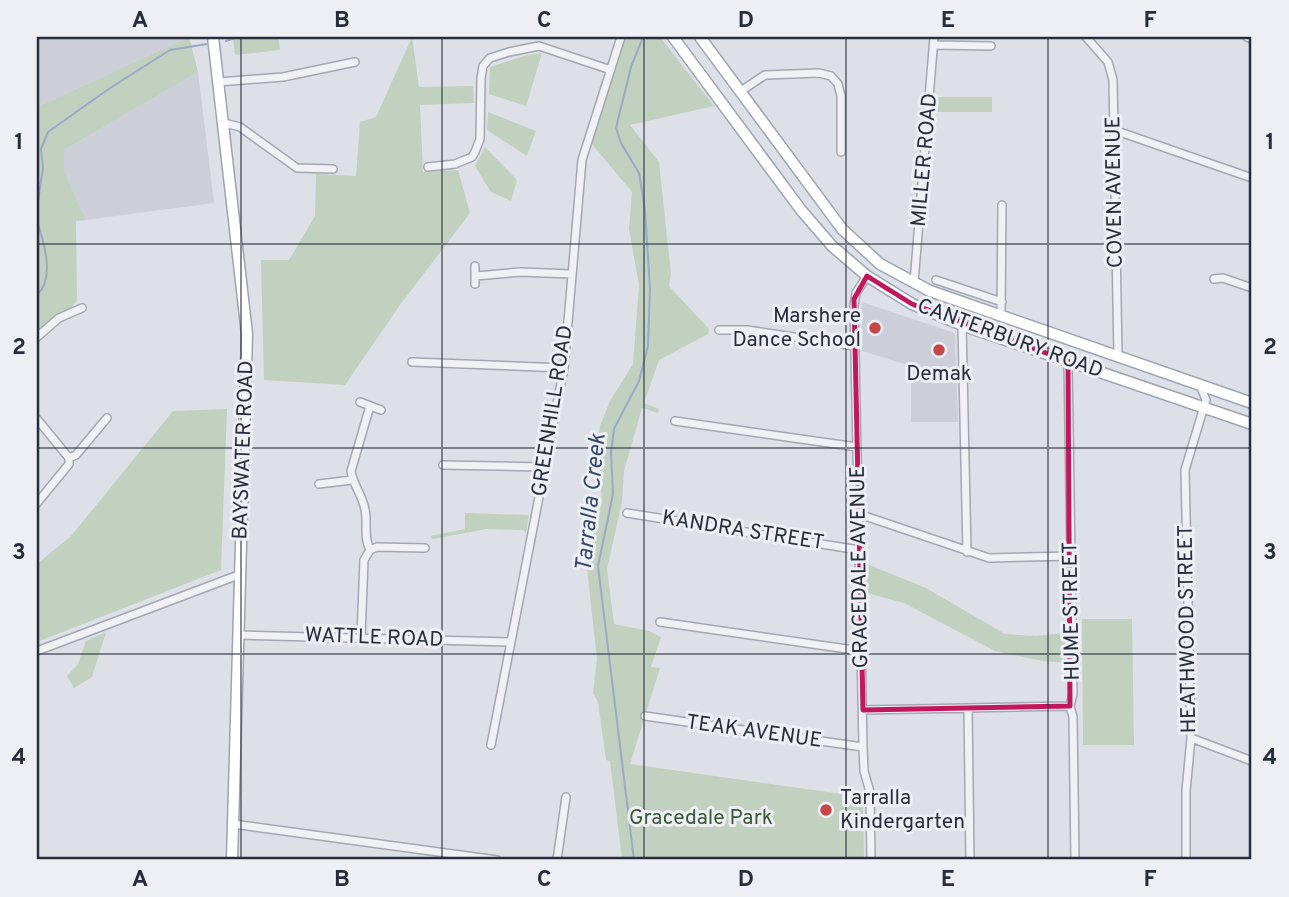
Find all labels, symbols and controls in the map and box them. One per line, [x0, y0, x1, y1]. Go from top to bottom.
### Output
text: A [132, 7, 148, 36]
text: B [334, 7, 350, 36]
text: C [537, 7, 551, 36]
text: D [738, 7, 754, 36]
text: E [941, 7, 955, 36]
text: F [1143, 7, 1157, 36]
street label: MILLER ROAD [906, 92, 944, 228]
street label: COVEN AVENUE [1100, 116, 1130, 268]
text: 1 [14, 129, 24, 158]
text: 1 [1265, 129, 1275, 158]
street label: CANTERBURY ROAD [913, 293, 1107, 385]
place label: Marshere Dance School [733, 303, 861, 354]
marker: Marshere Dance School [867, 320, 883, 336]
street label: GREENHILL ROAD [526, 323, 580, 499]
text: 2 [12, 334, 26, 363]
text: 2 [1263, 334, 1277, 363]
marker: Demak [931, 342, 947, 358]
street label: BAYSWATER ROAD [227, 360, 261, 540]
place label: Demak [906, 361, 972, 388]
water label: Tarralla Creek [570, 432, 614, 574]
street label: GRACEDALE AVENUE [845, 465, 875, 669]
street label: KANDRA STREET [660, 505, 826, 557]
street label: HEATHWOOD STREET [1173, 524, 1203, 734]
text: 3 [12, 539, 26, 568]
text: 3 [1263, 539, 1277, 568]
street label: HUME STREET [1057, 541, 1087, 681]
street label: WATTLE ROAD [304, 622, 444, 654]
street label: TEAK AVENUE [684, 709, 824, 755]
text: 4 [12, 744, 26, 773]
text: 4 [1263, 744, 1277, 773]
place label: Tarralla Kindergarten [840, 785, 965, 836]
marker: Tarralla Kindergarten [818, 802, 834, 818]
park label: Gracedale Park [629, 805, 773, 832]
text: A [132, 866, 148, 895]
text: B [334, 866, 350, 895]
text: C [537, 866, 551, 895]
text: D [738, 866, 754, 895]
text: E [941, 866, 955, 895]
text: F [1143, 866, 1157, 895]

